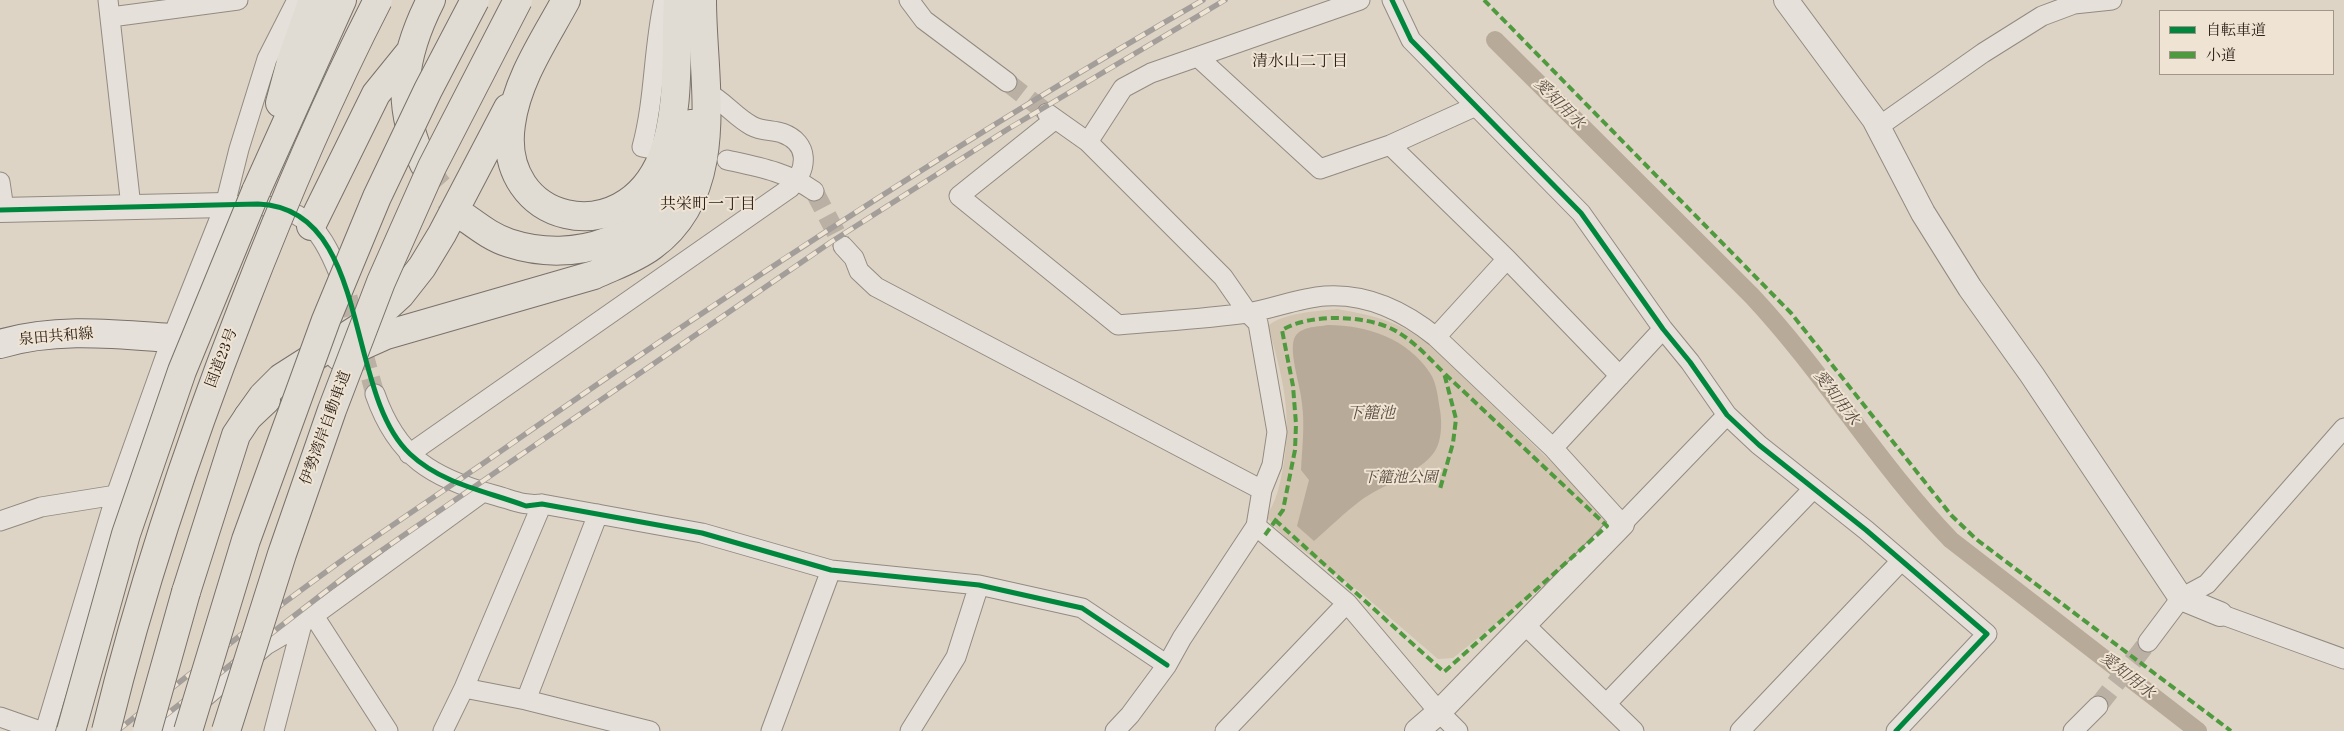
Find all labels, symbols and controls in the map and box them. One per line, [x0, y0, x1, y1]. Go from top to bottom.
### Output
legend [2159, 10, 2334, 75]
text: 自転車道 [2206, 24, 2266, 39]
text: 小道 [2206, 49, 2236, 64]
district label: 清水山二丁目 [1252, 52, 1348, 72]
water label: 愛知用水 [1530, 75, 1588, 133]
district label: 共栄町一丁目 [660, 195, 756, 215]
street label: 泉田共和線 [18, 325, 94, 349]
street label: 国道23号 [202, 326, 242, 390]
water label: 愛知用水 [1809, 367, 1863, 429]
street label: 伊勢湾岸自動車道 [297, 369, 355, 487]
water label: 下籠池 [1347, 404, 1395, 424]
park label: 下籠池公園 [1363, 469, 1437, 487]
water label: 愛知用水 [2096, 649, 2158, 703]

